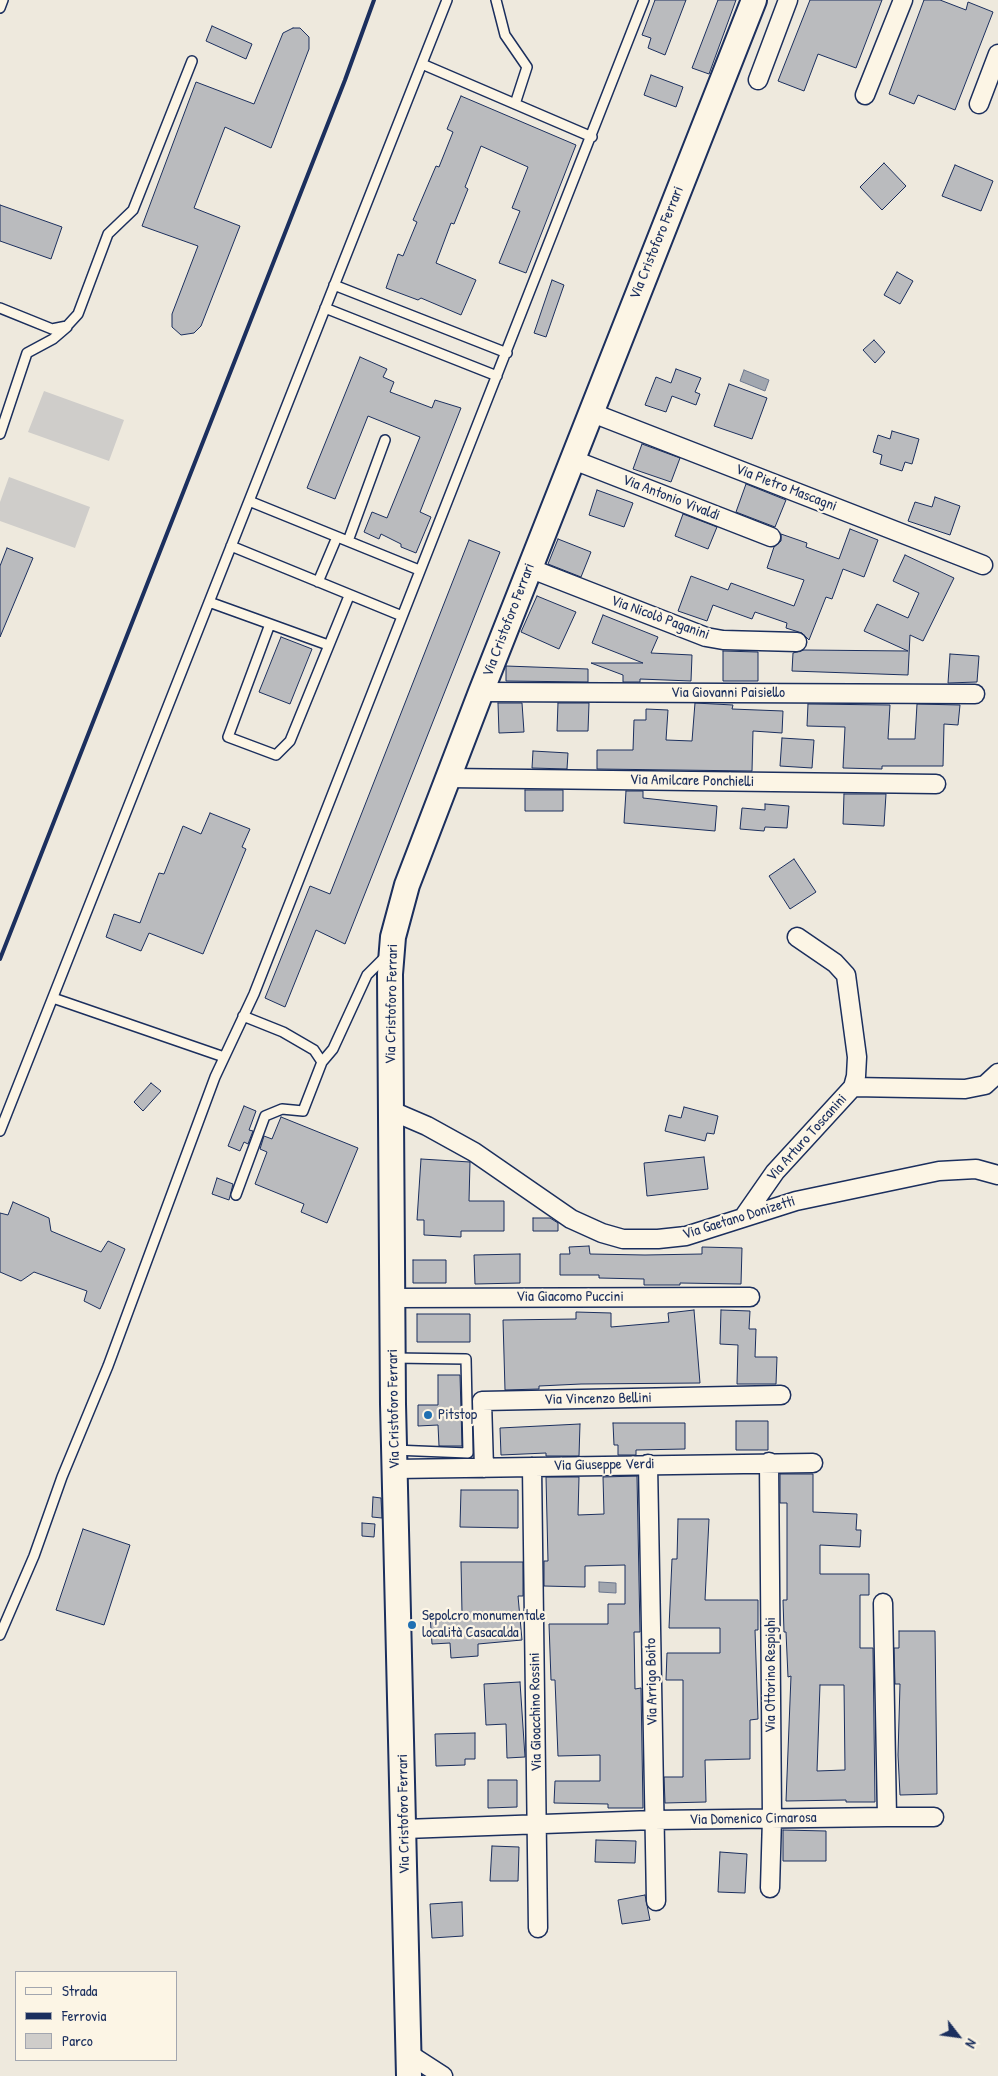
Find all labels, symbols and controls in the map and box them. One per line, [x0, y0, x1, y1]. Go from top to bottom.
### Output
street label: Via Cristoforo Ferrari [626, 184, 688, 302]
street label: Via Pietro Mascagni [733, 460, 839, 516]
street label: Via Antonio Vivaldi [620, 471, 722, 525]
street label: Via Cristoforo Ferrari [479, 561, 539, 679]
street label: Via Nicolò Paganini [608, 592, 712, 644]
street label: Via Giovanni Paisiello [671, 684, 785, 702]
street label: Via Amilcare Ponchielli [630, 771, 754, 791]
street label: Via Cristoforo Ferrari [382, 944, 402, 1064]
street label: Via Arturo Toscanini [763, 1091, 851, 1185]
street label: Via Gaetano Donizetti [680, 1192, 798, 1244]
street label: Via Giacomo Puccini [516, 1288, 624, 1306]
street label: Via Cristoforo Ferrari [384, 1349, 404, 1469]
street label: Via Vincenzo Bellini [544, 1389, 652, 1409]
place label: Pitstop [438, 1406, 477, 1424]
marker: Pitstop [422, 1409, 434, 1421]
street label: Via Giuseppe Verdi [553, 1455, 655, 1475]
place label: Sepolcro monumentale località Casacalda [422, 1607, 545, 1642]
street label: Via Ottorino Respighi [762, 1617, 780, 1733]
marker: Sepolcro monumentale località Casacalda [406, 1619, 418, 1631]
street label: Via Arrigo Boito [642, 1638, 662, 1726]
street label: Via Gioacchino Rossini [526, 1652, 546, 1772]
street label: Via Cristoforo Ferrari [394, 1754, 414, 1874]
street label: Via Domenico Cimarosa [689, 1809, 817, 1829]
legend [15, 1971, 178, 2061]
text: Strada [62, 1980, 97, 2001]
text: Ferrovia [62, 2005, 106, 2026]
north arrow [933, 2011, 983, 2061]
text: Parco [62, 2030, 93, 2051]
text: N [961, 2036, 982, 2052]

